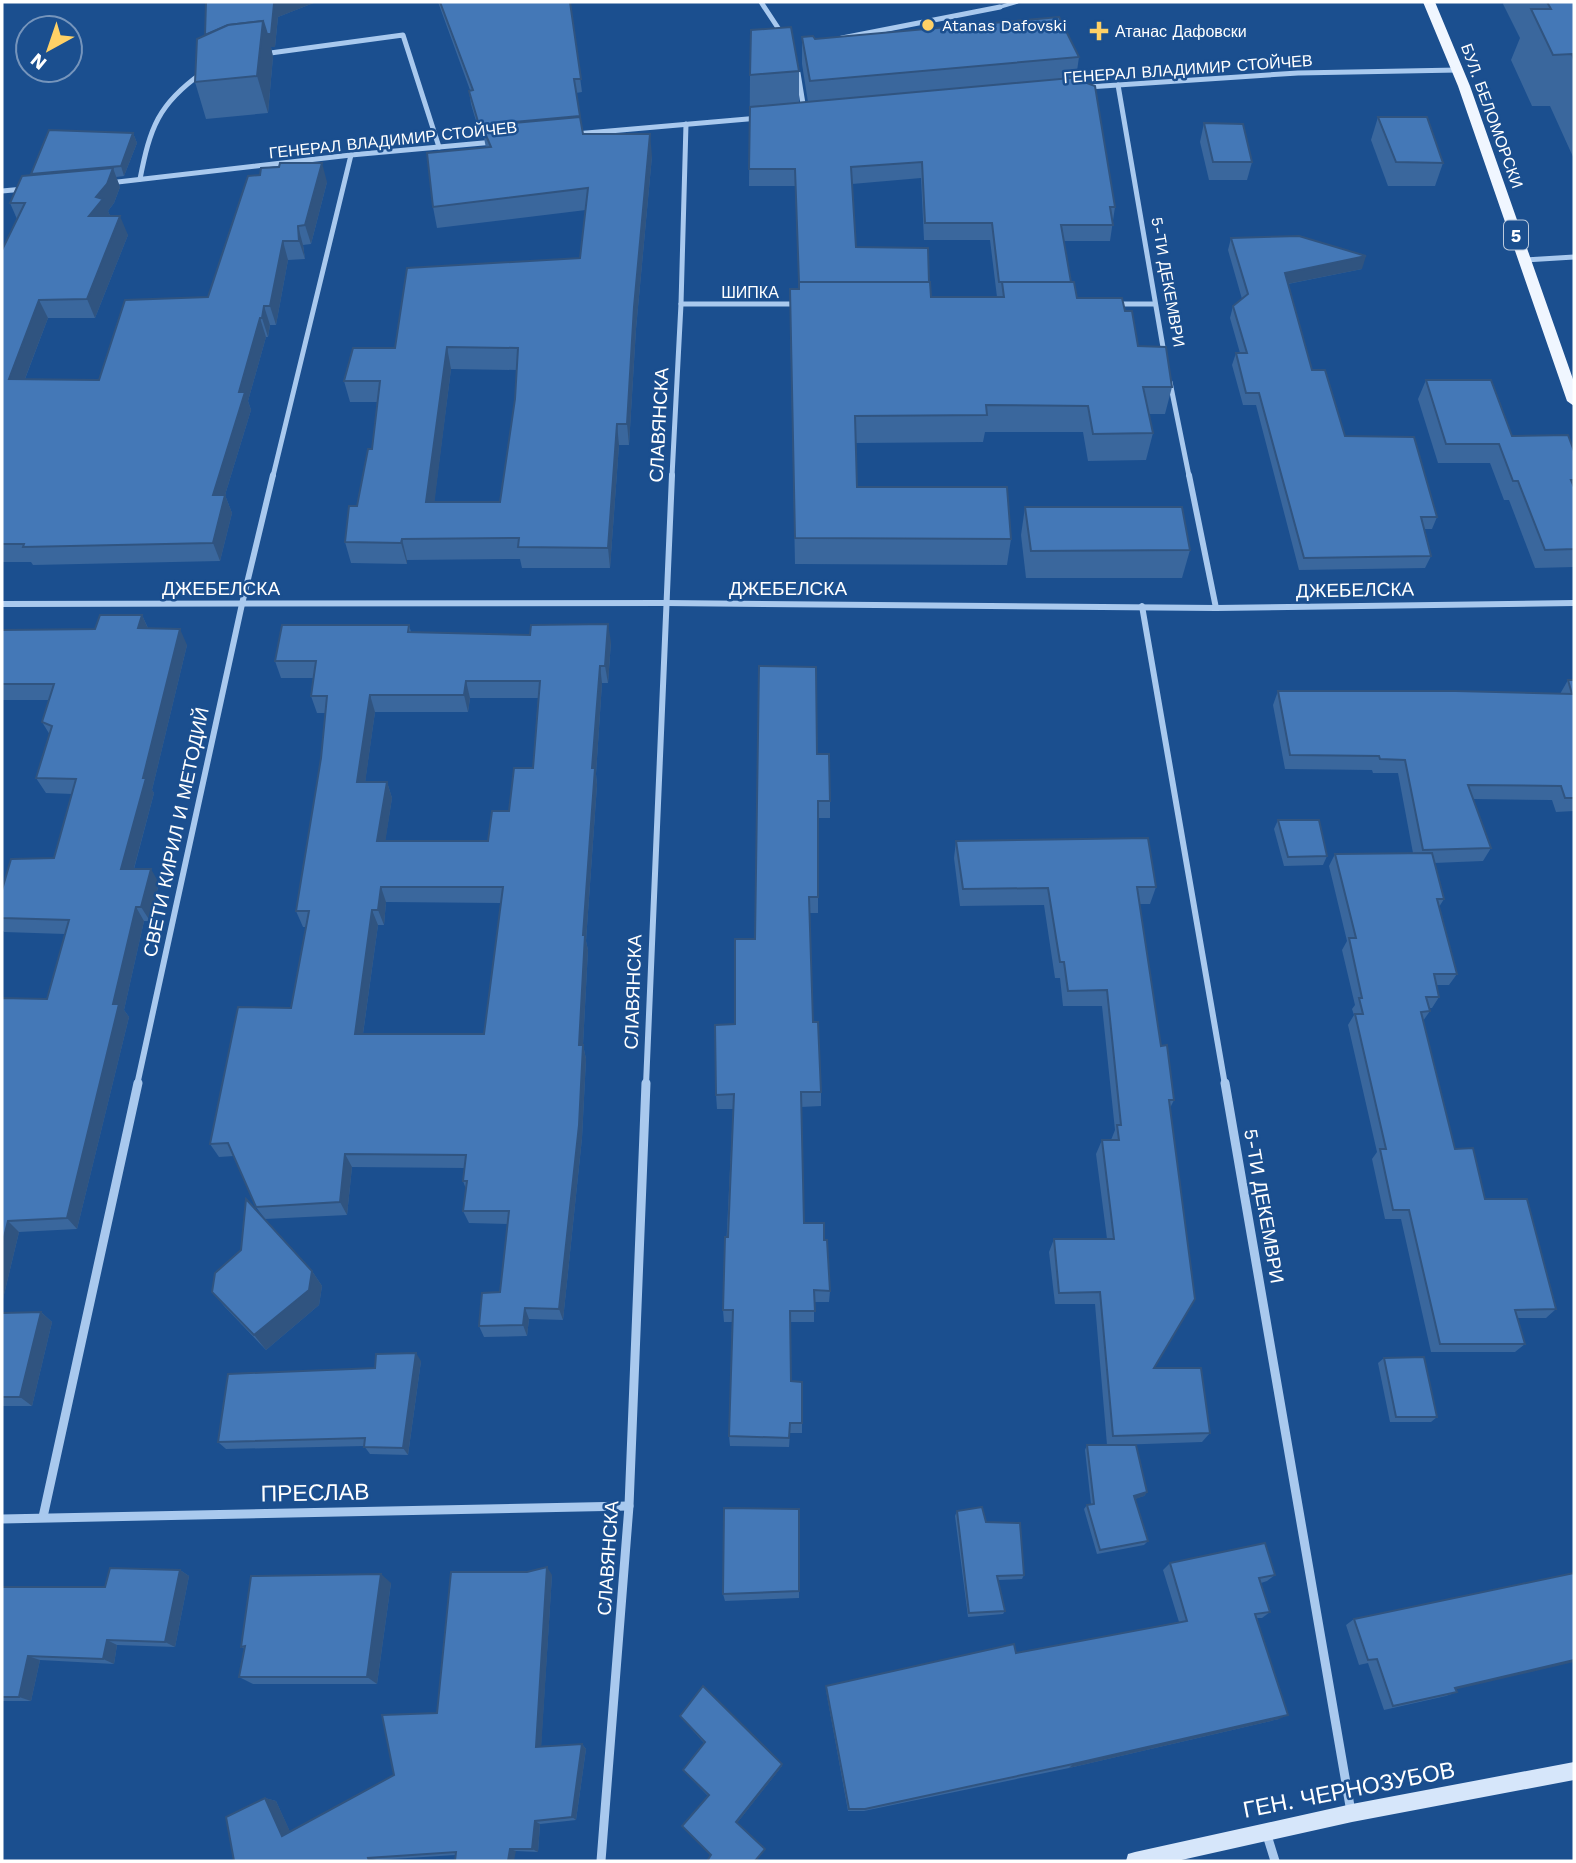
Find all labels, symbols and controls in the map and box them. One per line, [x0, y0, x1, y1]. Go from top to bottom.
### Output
north arrow [14, 14, 84, 84]
place label: Atanas Dafovski [942, 16, 1067, 35]
marker: Atanas Dafovski [920, 17, 936, 33]
marker: Атанас Дафовски [1089, 21, 1109, 41]
place label: Атанас Дафовски [1115, 22, 1247, 41]
street label: БУЛ. БЕЛОМОРСКИ [1457, 41, 1527, 191]
text: N [26, 48, 51, 75]
street label: ГЕНЕРАЛ ВЛАДИМИР СТОЙЧЕВ [1063, 51, 1313, 87]
street label: ГЕНЕРАЛ ВЛАДИМИР СТОЙЧЕВ [268, 118, 518, 162]
street label: 5-ТИ ДЕКЕМВРИ [1147, 215, 1189, 349]
road number: 5 [1504, 220, 1528, 249]
street label: ШИПКА [721, 283, 779, 302]
street label: СЛАВЯНСКА [645, 367, 674, 483]
street label: ДЖЕБЕЛСКА [162, 577, 280, 600]
street label: ДЖЕБЕЛСКА [729, 577, 847, 600]
street label: ДЖЕБЕЛСКА [1296, 577, 1415, 603]
street label: СВЕТИ КИРИЛ И МЕТОДИЙ [138, 705, 214, 959]
street label: СЛАВЯНСКА [619, 934, 647, 1050]
street label: 5-ТИ ДЕКЕМВРИ [1239, 1127, 1289, 1285]
street label: ПРЕСЛАВ [260, 1479, 370, 1507]
street label: СЛАВЯНСКА [593, 1499, 624, 1616]
street label: ГЕН. ЧЕРНОЗУБОВ [1241, 1756, 1457, 1824]

